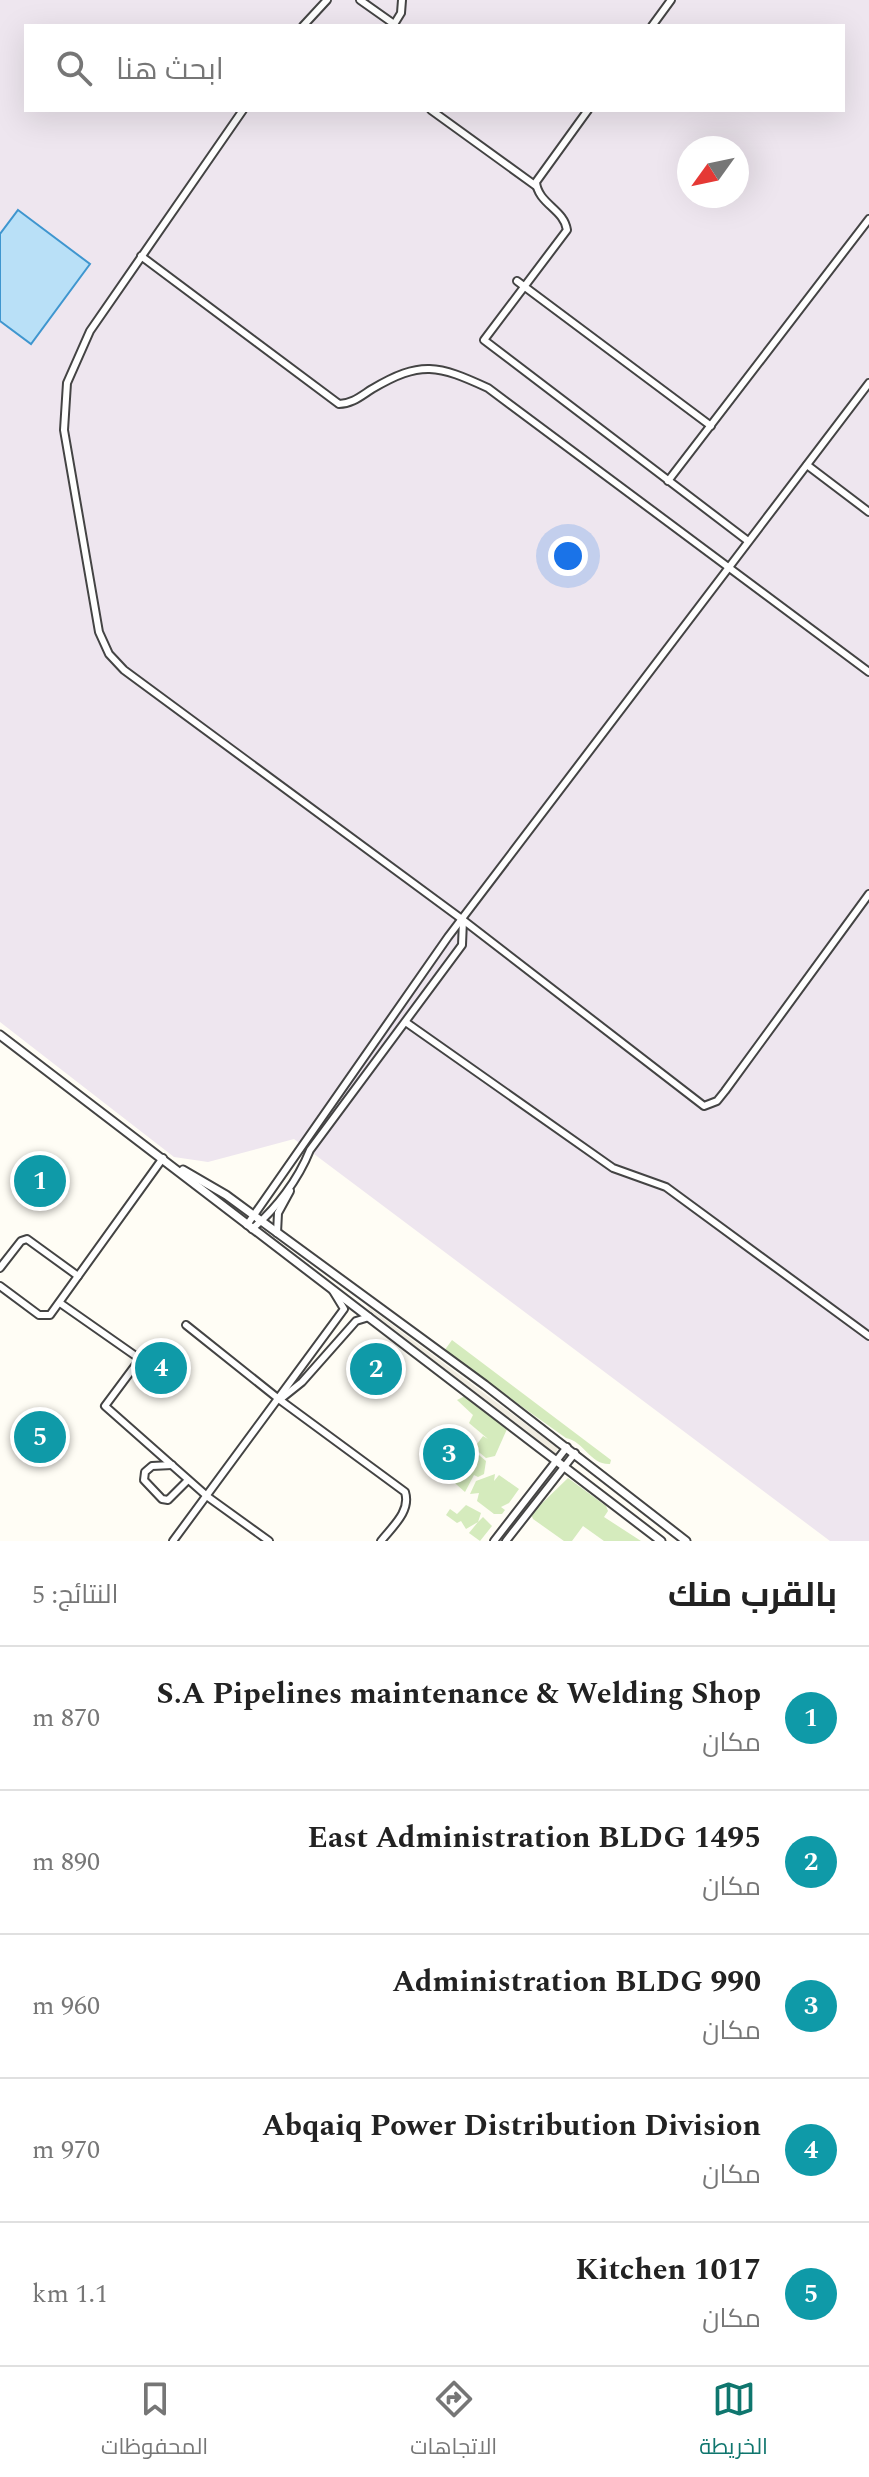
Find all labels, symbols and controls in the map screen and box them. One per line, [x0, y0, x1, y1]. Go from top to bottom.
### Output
search box [24, 24, 845, 112]
icon: search [52, 46, 96, 90]
text: ابحث هنا [116, 47, 224, 93]
north arrow [677, 136, 749, 208]
your location [548, 536, 588, 576]
pin: 1 [14, 1151, 66, 1211]
pin: 4 [135, 1338, 187, 1398]
pin: 2 [350, 1339, 402, 1399]
pin: 5 [14, 1407, 66, 1467]
pin: 3 [423, 1424, 475, 1484]
text: بالقرب منك [668, 1570, 837, 1622]
text: النتائج: 5 [32, 1575, 118, 1615]
text: S.A Pipelines maintenance & Welding Shop [157, 1671, 761, 1717]
text: 870 m [32, 1698, 100, 1738]
text: 1 [804, 1698, 818, 1738]
text: مكان [702, 1723, 761, 1763]
text: 1495 East Administration BLDG [308, 1815, 761, 1861]
text: 890 m [32, 1842, 100, 1882]
text: 2 [804, 1842, 818, 1882]
text: مكان [702, 1867, 761, 1907]
text: 990 Administration BLDG [392, 1959, 761, 2005]
text: 960 m [32, 1986, 100, 2026]
text: 3 [804, 1986, 818, 2026]
text: مكان [702, 2011, 761, 2051]
text: Abqaiq Power Distribution Division [262, 2103, 761, 2149]
text: 970 m [32, 2130, 100, 2170]
text: 4 [804, 2130, 818, 2170]
text: مكان [702, 2155, 761, 2195]
text: 1017 Kitchen [576, 2247, 761, 2293]
text: 1.1 km [32, 2274, 108, 2314]
text: 5 [804, 2274, 818, 2314]
text: مكان [702, 2299, 761, 2339]
tab: المحفوظات [101, 2377, 208, 2467]
tab: الاتجاهات [410, 2377, 497, 2467]
tab: الخريطة [699, 2377, 768, 2467]

